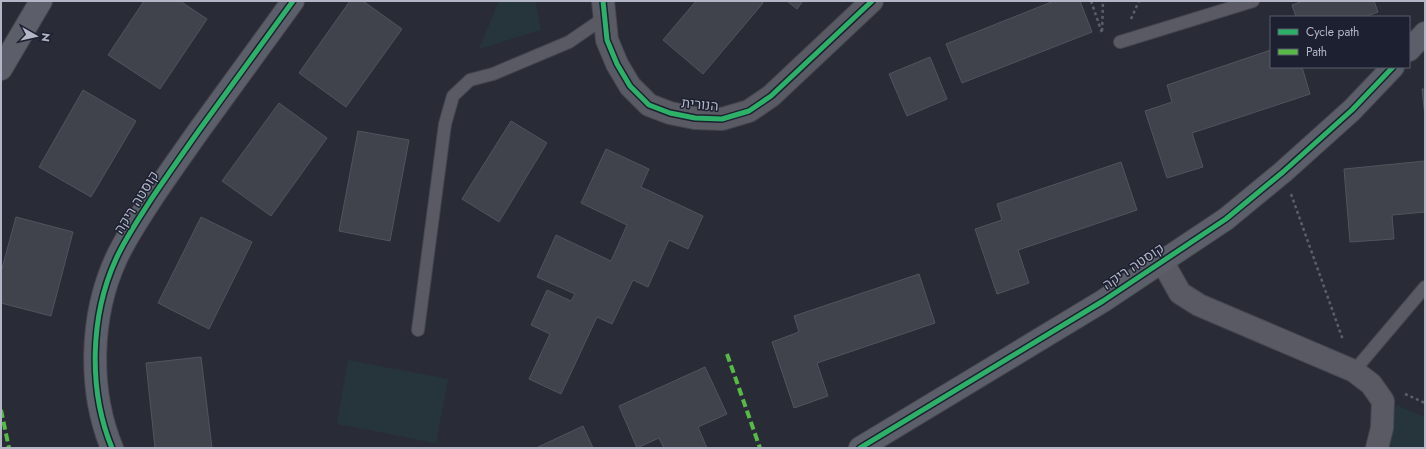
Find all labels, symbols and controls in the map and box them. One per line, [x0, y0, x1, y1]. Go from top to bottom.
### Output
north arrow [16, 16, 56, 56]
legend [1270, 16, 1410, 68]
text: Cycle path [1306, 23, 1359, 41]
text: N [37, 32, 54, 43]
text: Path [1306, 43, 1327, 61]
street label: הנורית [681, 92, 719, 116]
street label: קוסטה ריקה [109, 167, 163, 237]
street label: קוסטה ריקה [1098, 238, 1168, 294]

